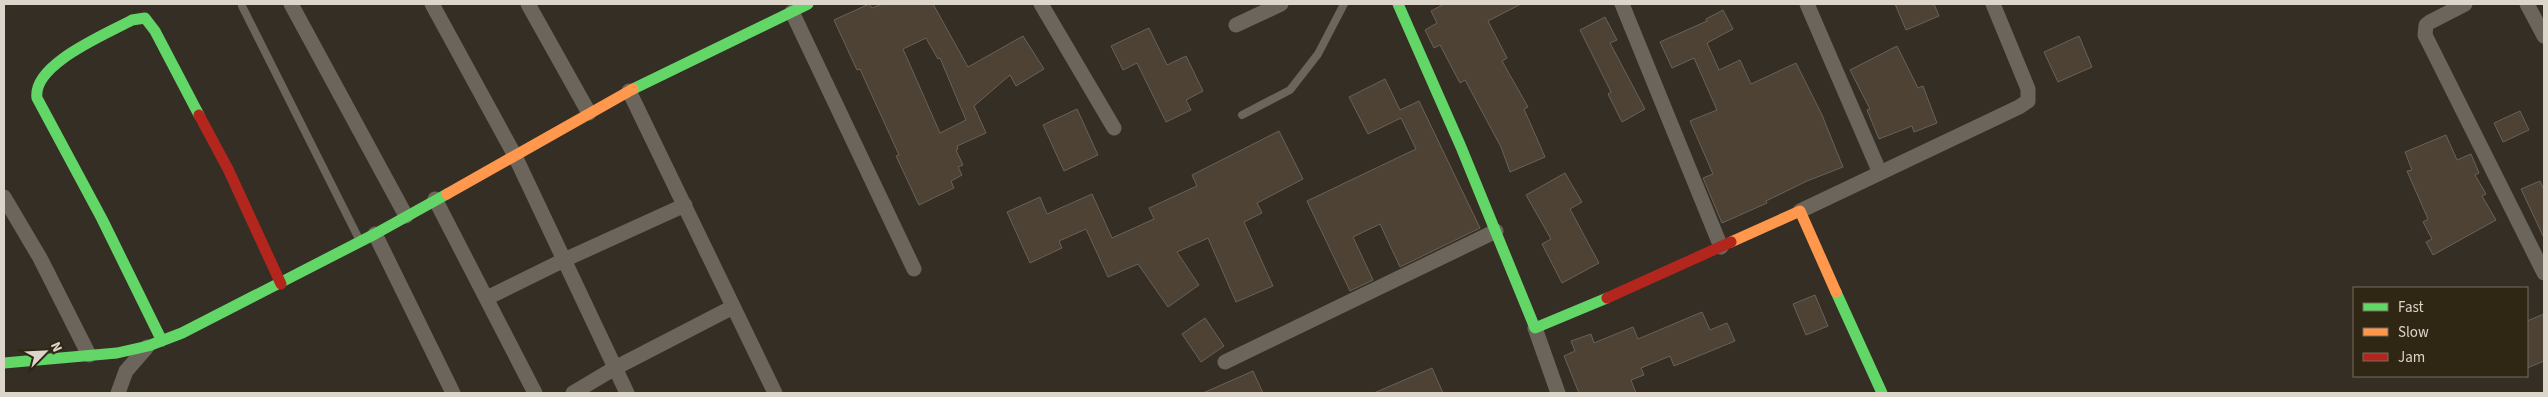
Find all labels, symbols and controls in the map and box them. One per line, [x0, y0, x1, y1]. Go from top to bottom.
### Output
legend [2353, 287, 2528, 377]
text: Fast [2398, 297, 2424, 318]
text: Slow [2398, 322, 2429, 343]
north arrow [20, 327, 70, 377]
text: N [45, 339, 67, 355]
text: Jam [2398, 347, 2425, 368]

